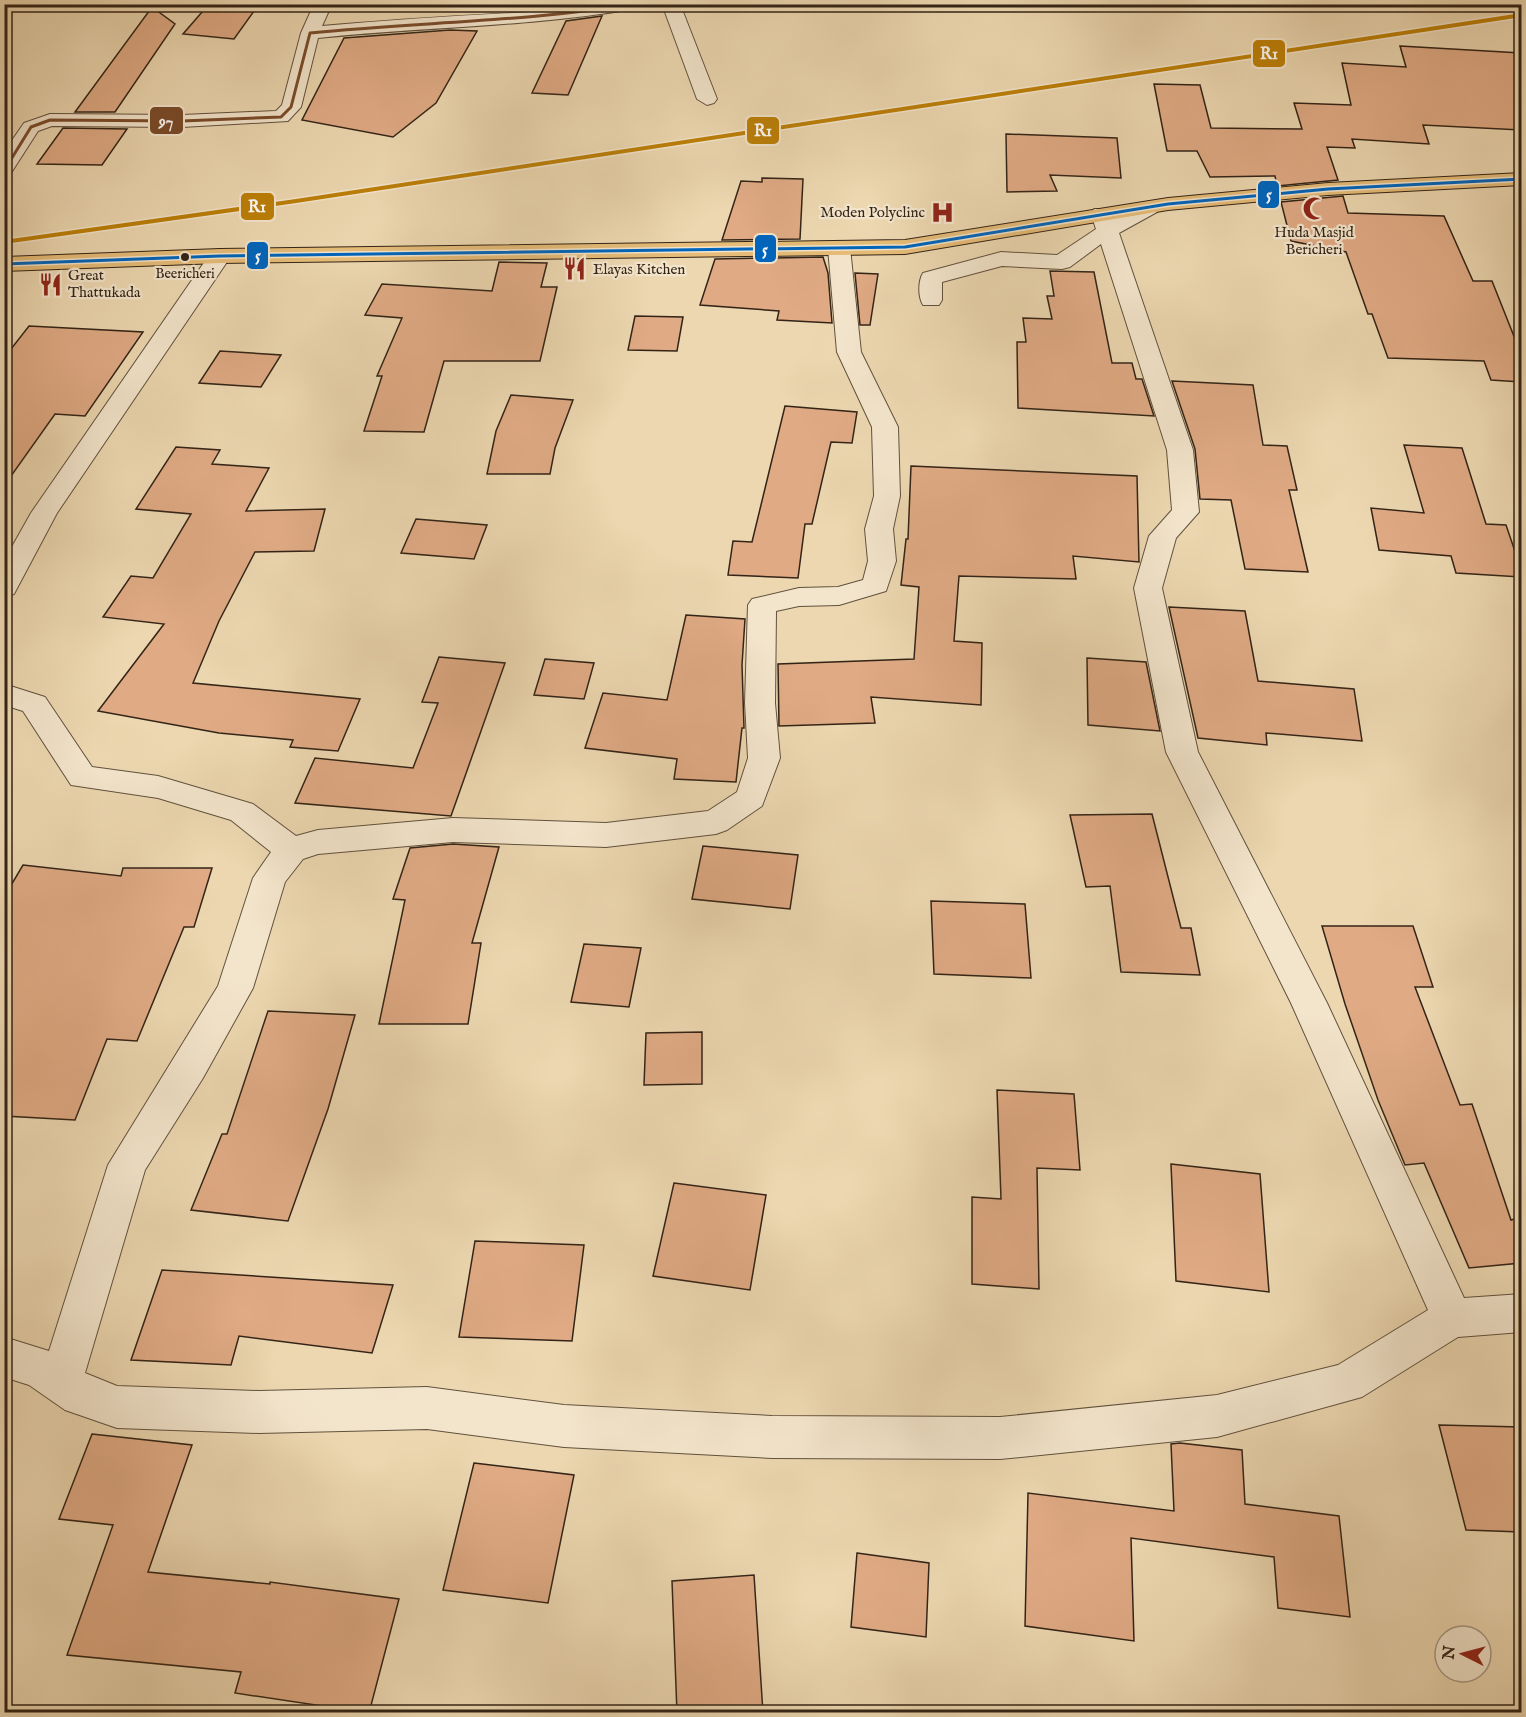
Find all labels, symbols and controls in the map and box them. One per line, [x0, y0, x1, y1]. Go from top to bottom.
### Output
line badge: R1 [1252, 39, 1286, 68]
text: R1 [1260, 45, 1278, 65]
line badge: 97 [149, 106, 184, 135]
text: 97 [158, 113, 173, 133]
line badge: R1 [746, 116, 780, 145]
text: R1 [754, 122, 772, 142]
line badge: 5 [1257, 180, 1280, 209]
text: 5 [1266, 186, 1272, 206]
line badge: R1 [240, 192, 275, 221]
mosque icon: Huda Masjid Bericheri [1301, 195, 1327, 221]
text: R1 [248, 198, 266, 218]
hospital icon: Moden Polyclinc [930, 199, 956, 225]
place label: Moden Polyclinc [820, 203, 925, 222]
place label: Huda Masjid Bericheri [1274, 223, 1355, 259]
line badge: 5 [754, 234, 777, 263]
line badge: 5 [246, 241, 269, 270]
text: 5 [762, 241, 768, 261]
text: 5 [255, 247, 261, 267]
marker: Beericheri [179, 251, 191, 263]
restaurant icon: Elayas Kitchen [562, 256, 588, 282]
place label: Elayas Kitchen [593, 260, 685, 279]
place label: Beericheri [155, 265, 215, 283]
place label: Great Thattukada [68, 266, 141, 302]
restaurant icon: Great Thattukada [37, 271, 63, 297]
north arrow [1433, 1624, 1493, 1684]
text: N [1439, 1645, 1461, 1662]

